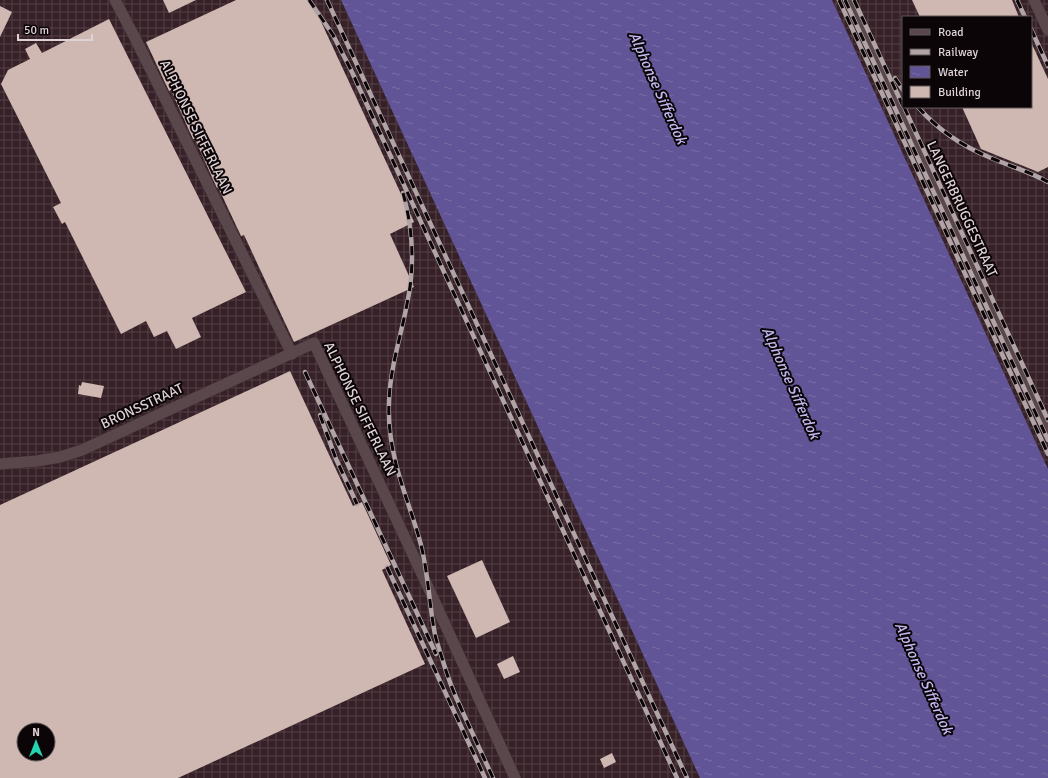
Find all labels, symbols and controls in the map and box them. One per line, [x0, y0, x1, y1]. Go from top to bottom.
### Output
scale bar [18, 16, 92, 42]
legend [902, 16, 1032, 108]
text: 50 m [24, 23, 49, 38]
text: Road [938, 25, 964, 40]
water label: Alphonse Sifferdok [625, 29, 691, 148]
text: Railway [938, 45, 978, 60]
street label: ALPHONSE SIFFERLAAN [156, 57, 236, 197]
text: Water [938, 65, 969, 80]
text: Building [938, 85, 981, 100]
street label: LANGERBRUGGESTRAAT [923, 138, 1001, 280]
water label: Alphonse Sifferdok [758, 324, 824, 443]
street label: ALPHONSE SIFFERLAAN [320, 339, 400, 479]
street label: BRONSSTRAAT [98, 379, 186, 433]
water label: Alphonse Sifferdok [891, 619, 957, 738]
north arrow [16, 722, 56, 762]
text: N [32, 726, 40, 739]

